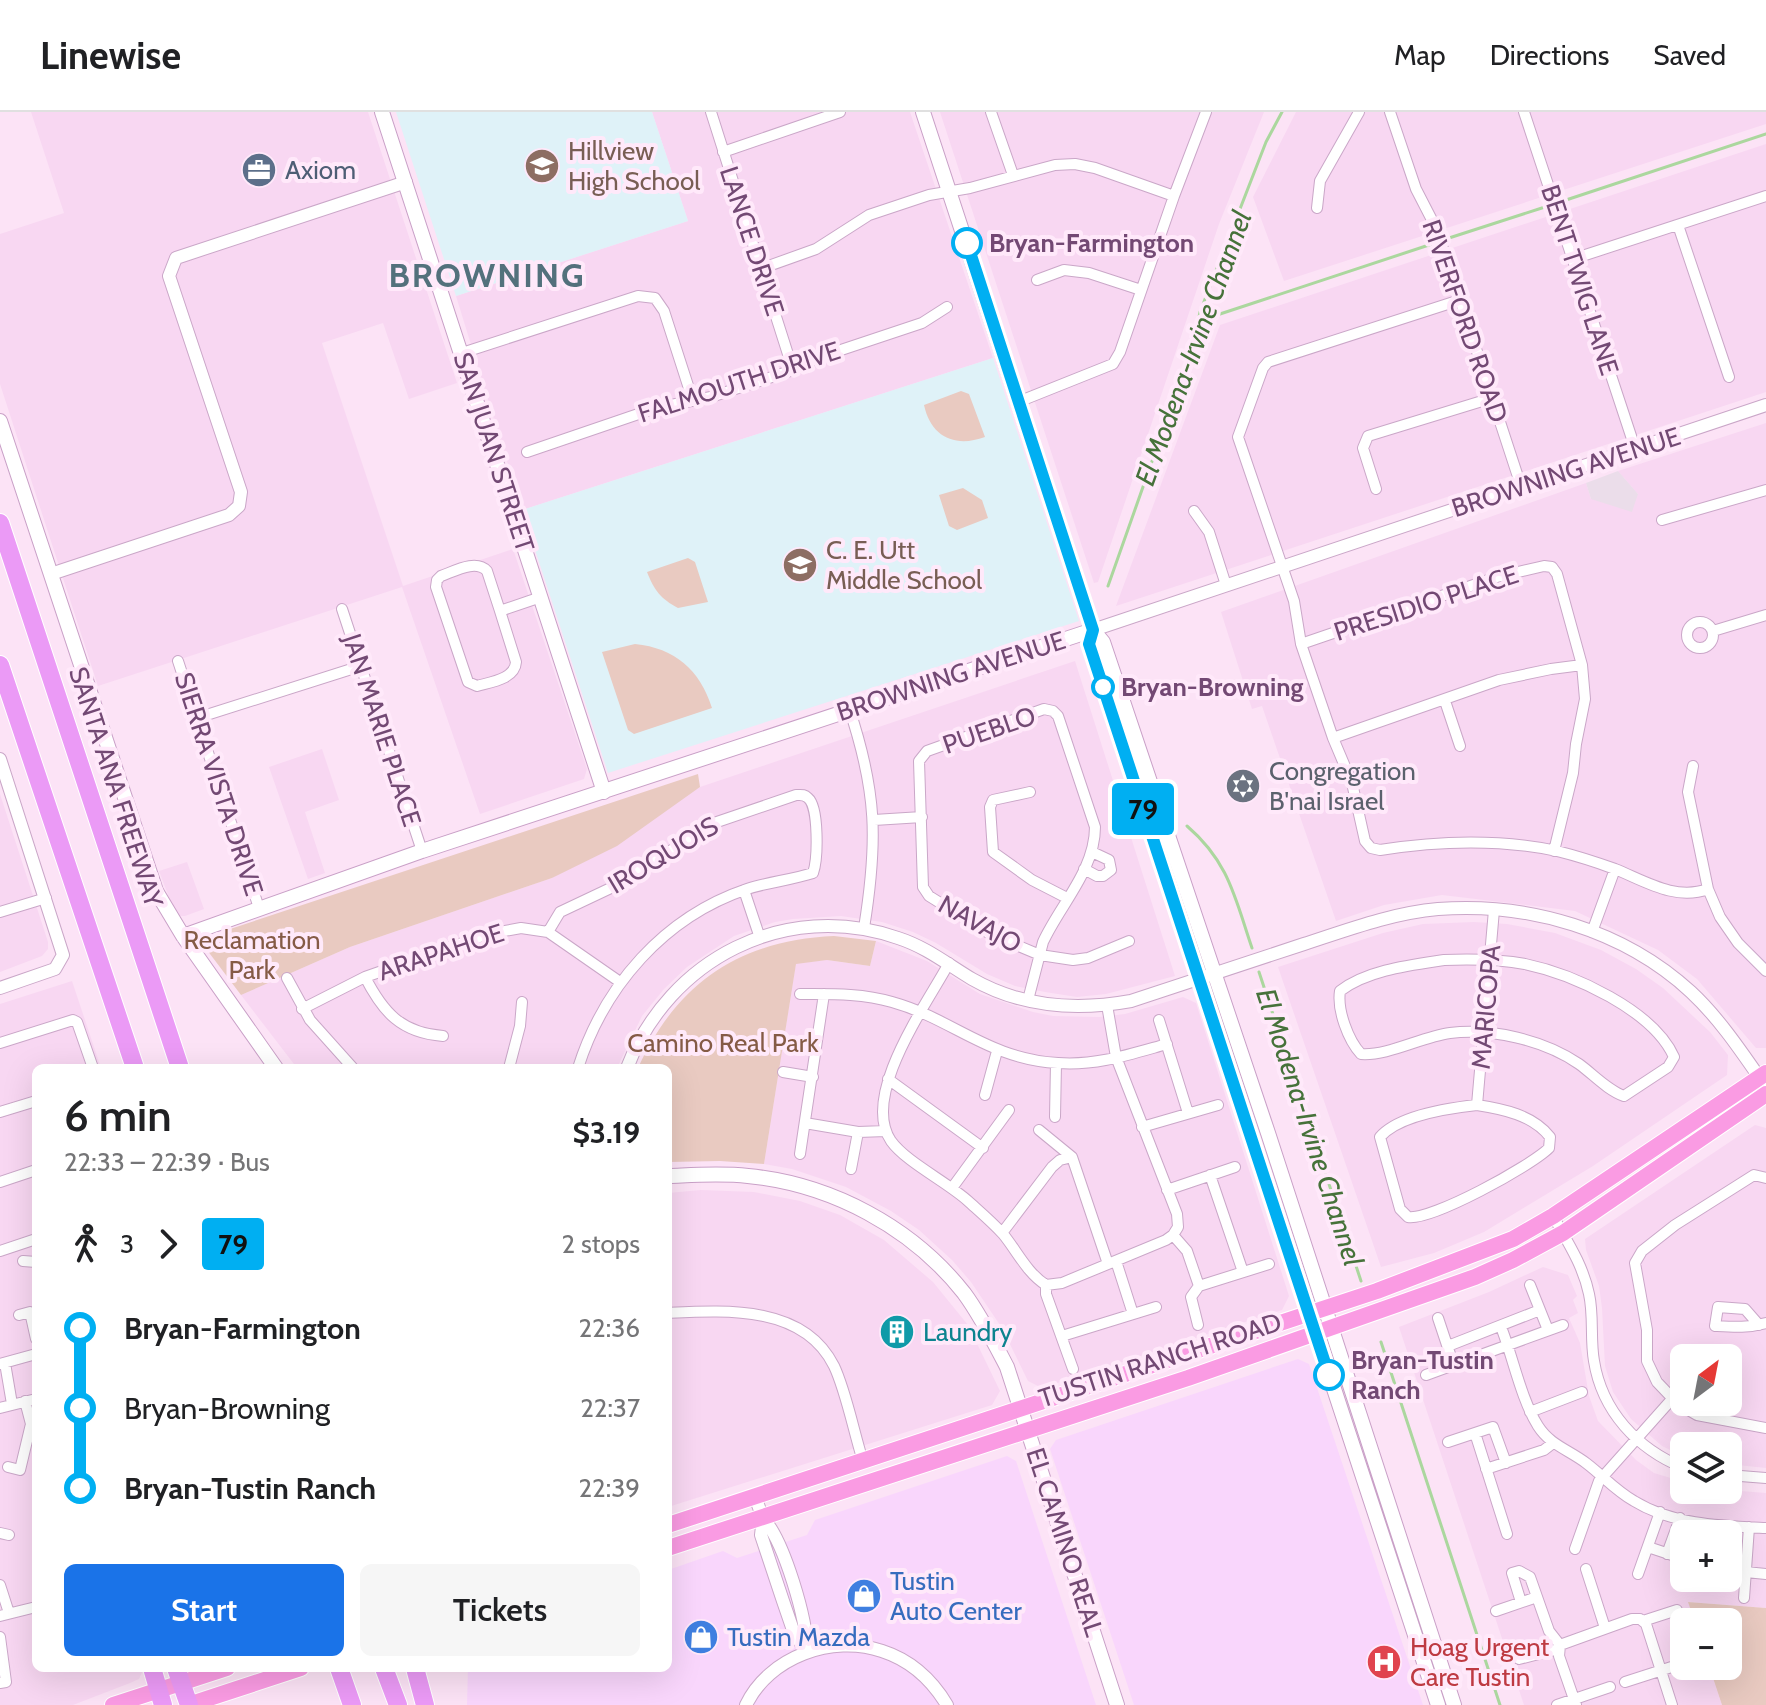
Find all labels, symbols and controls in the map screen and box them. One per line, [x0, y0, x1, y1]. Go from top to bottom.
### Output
text: Linewise [40, 32, 181, 79]
text: Map [1394, 38, 1446, 72]
text: Directions [1490, 38, 1609, 72]
text: Saved [1653, 38, 1726, 72]
place label: Hillview High School [568, 135, 700, 197]
school or university icon: Hillview High School [523, 147, 561, 185]
office icon: Axiom [240, 151, 278, 189]
place label: Axiom [285, 154, 356, 186]
street label: LANCE DRIVE [713, 162, 791, 320]
street label: BENT TWIG LANE [1534, 181, 1626, 379]
water label: El Modena-Irvine Channel [1127, 206, 1259, 490]
street label: RIVERFORD ROAD [1415, 215, 1515, 427]
place label: Bryan-Farmington [989, 227, 1194, 259]
marker: Bryan-Farmington [952, 228, 982, 258]
district label: BROWNING [388, 254, 586, 296]
street label: FALMOUTH DRIVE [634, 334, 844, 430]
street label: SAN JUAN STREET [447, 348, 541, 556]
street label: BROWNING AVENUE [1448, 420, 1684, 524]
place label: C. E. Utt Middle School [826, 534, 982, 596]
school or university icon: C. E. Utt Middle School [781, 546, 819, 584]
street label: PRESIDIO PLACE [1330, 558, 1522, 648]
street label: BROWNING AVENUE [833, 624, 1069, 728]
street label: JAN MARIE PLACE [335, 629, 428, 830]
street label: SANTA ANA FREEWAY [62, 663, 170, 911]
street label: SIERRA VISTA DRIVE [168, 668, 270, 900]
place label: Bryan-Browning [1121, 671, 1304, 703]
marker: Bryan-Browning [1092, 676, 1114, 698]
street label: PUEBLO [938, 699, 1040, 761]
place label: Congregation B'nai Israel [1269, 755, 1416, 817]
synagogue icon: Congregation B'nai Israel [1224, 767, 1262, 805]
line badge: 79 [1107, 783, 1179, 835]
text: 79 [1128, 792, 1158, 826]
street label: IROQUOIS [602, 810, 724, 900]
street label: NAVAJO [933, 888, 1027, 960]
street label: ARAPAHOE [374, 917, 508, 987]
park label: Reclamation Park [183, 924, 321, 986]
street label: MARICOPA [1465, 943, 1507, 1071]
water label: El Modena-Irvine Channel [1249, 984, 1371, 1270]
park label: Camino Real Park [627, 1027, 819, 1059]
text: 6 min [64, 1089, 172, 1142]
text: $3.19 [572, 1114, 640, 1151]
text: 22:33 – 22:39 · Bus [64, 1146, 270, 1178]
icon: walk [64, 1222, 108, 1266]
icon: forward [146, 1222, 190, 1266]
text: 79 [218, 1227, 248, 1261]
text: 3 [120, 1228, 134, 1260]
text: 2 stops [562, 1228, 640, 1260]
street label: TUSTIN RANCH ROAD [1035, 1306, 1285, 1414]
text: Bryan-Farmington [124, 1310, 361, 1347]
text: 22:36 [579, 1312, 640, 1344]
building icon: Laundry [878, 1313, 916, 1351]
place label: Laundry [923, 1316, 1012, 1348]
place label: Bryan-Tustin Ranch [1351, 1344, 1494, 1406]
north arrow [1670, 1344, 1742, 1416]
map controls [1670, 1344, 1742, 1680]
marker: Bryan-Tustin Ranch [1314, 1360, 1344, 1390]
text: Bryan-Browning [124, 1390, 330, 1427]
text: 22:37 [580, 1392, 640, 1424]
button: layers [1670, 1432, 1742, 1504]
street label: EL CAMINO REAL [1019, 1444, 1111, 1640]
text: Bryan-Tustin Ranch [124, 1470, 376, 1507]
text: 22:39 [579, 1472, 640, 1504]
button: + [1670, 1520, 1742, 1592]
button: Start [64, 1564, 344, 1656]
button: Tickets [360, 1564, 640, 1656]
place label: Tustin Auto Center [890, 1565, 1022, 1627]
shop icon: Tustin Auto Center [845, 1577, 883, 1615]
button: − [1670, 1608, 1742, 1680]
shop icon: Tustin Mazda [682, 1618, 720, 1656]
place label: Tustin Mazda [727, 1621, 870, 1653]
place label: Hoag Urgent Care Tustin [1410, 1631, 1550, 1693]
hospital icon: Hoag Urgent Care Tustin [1365, 1643, 1403, 1681]

